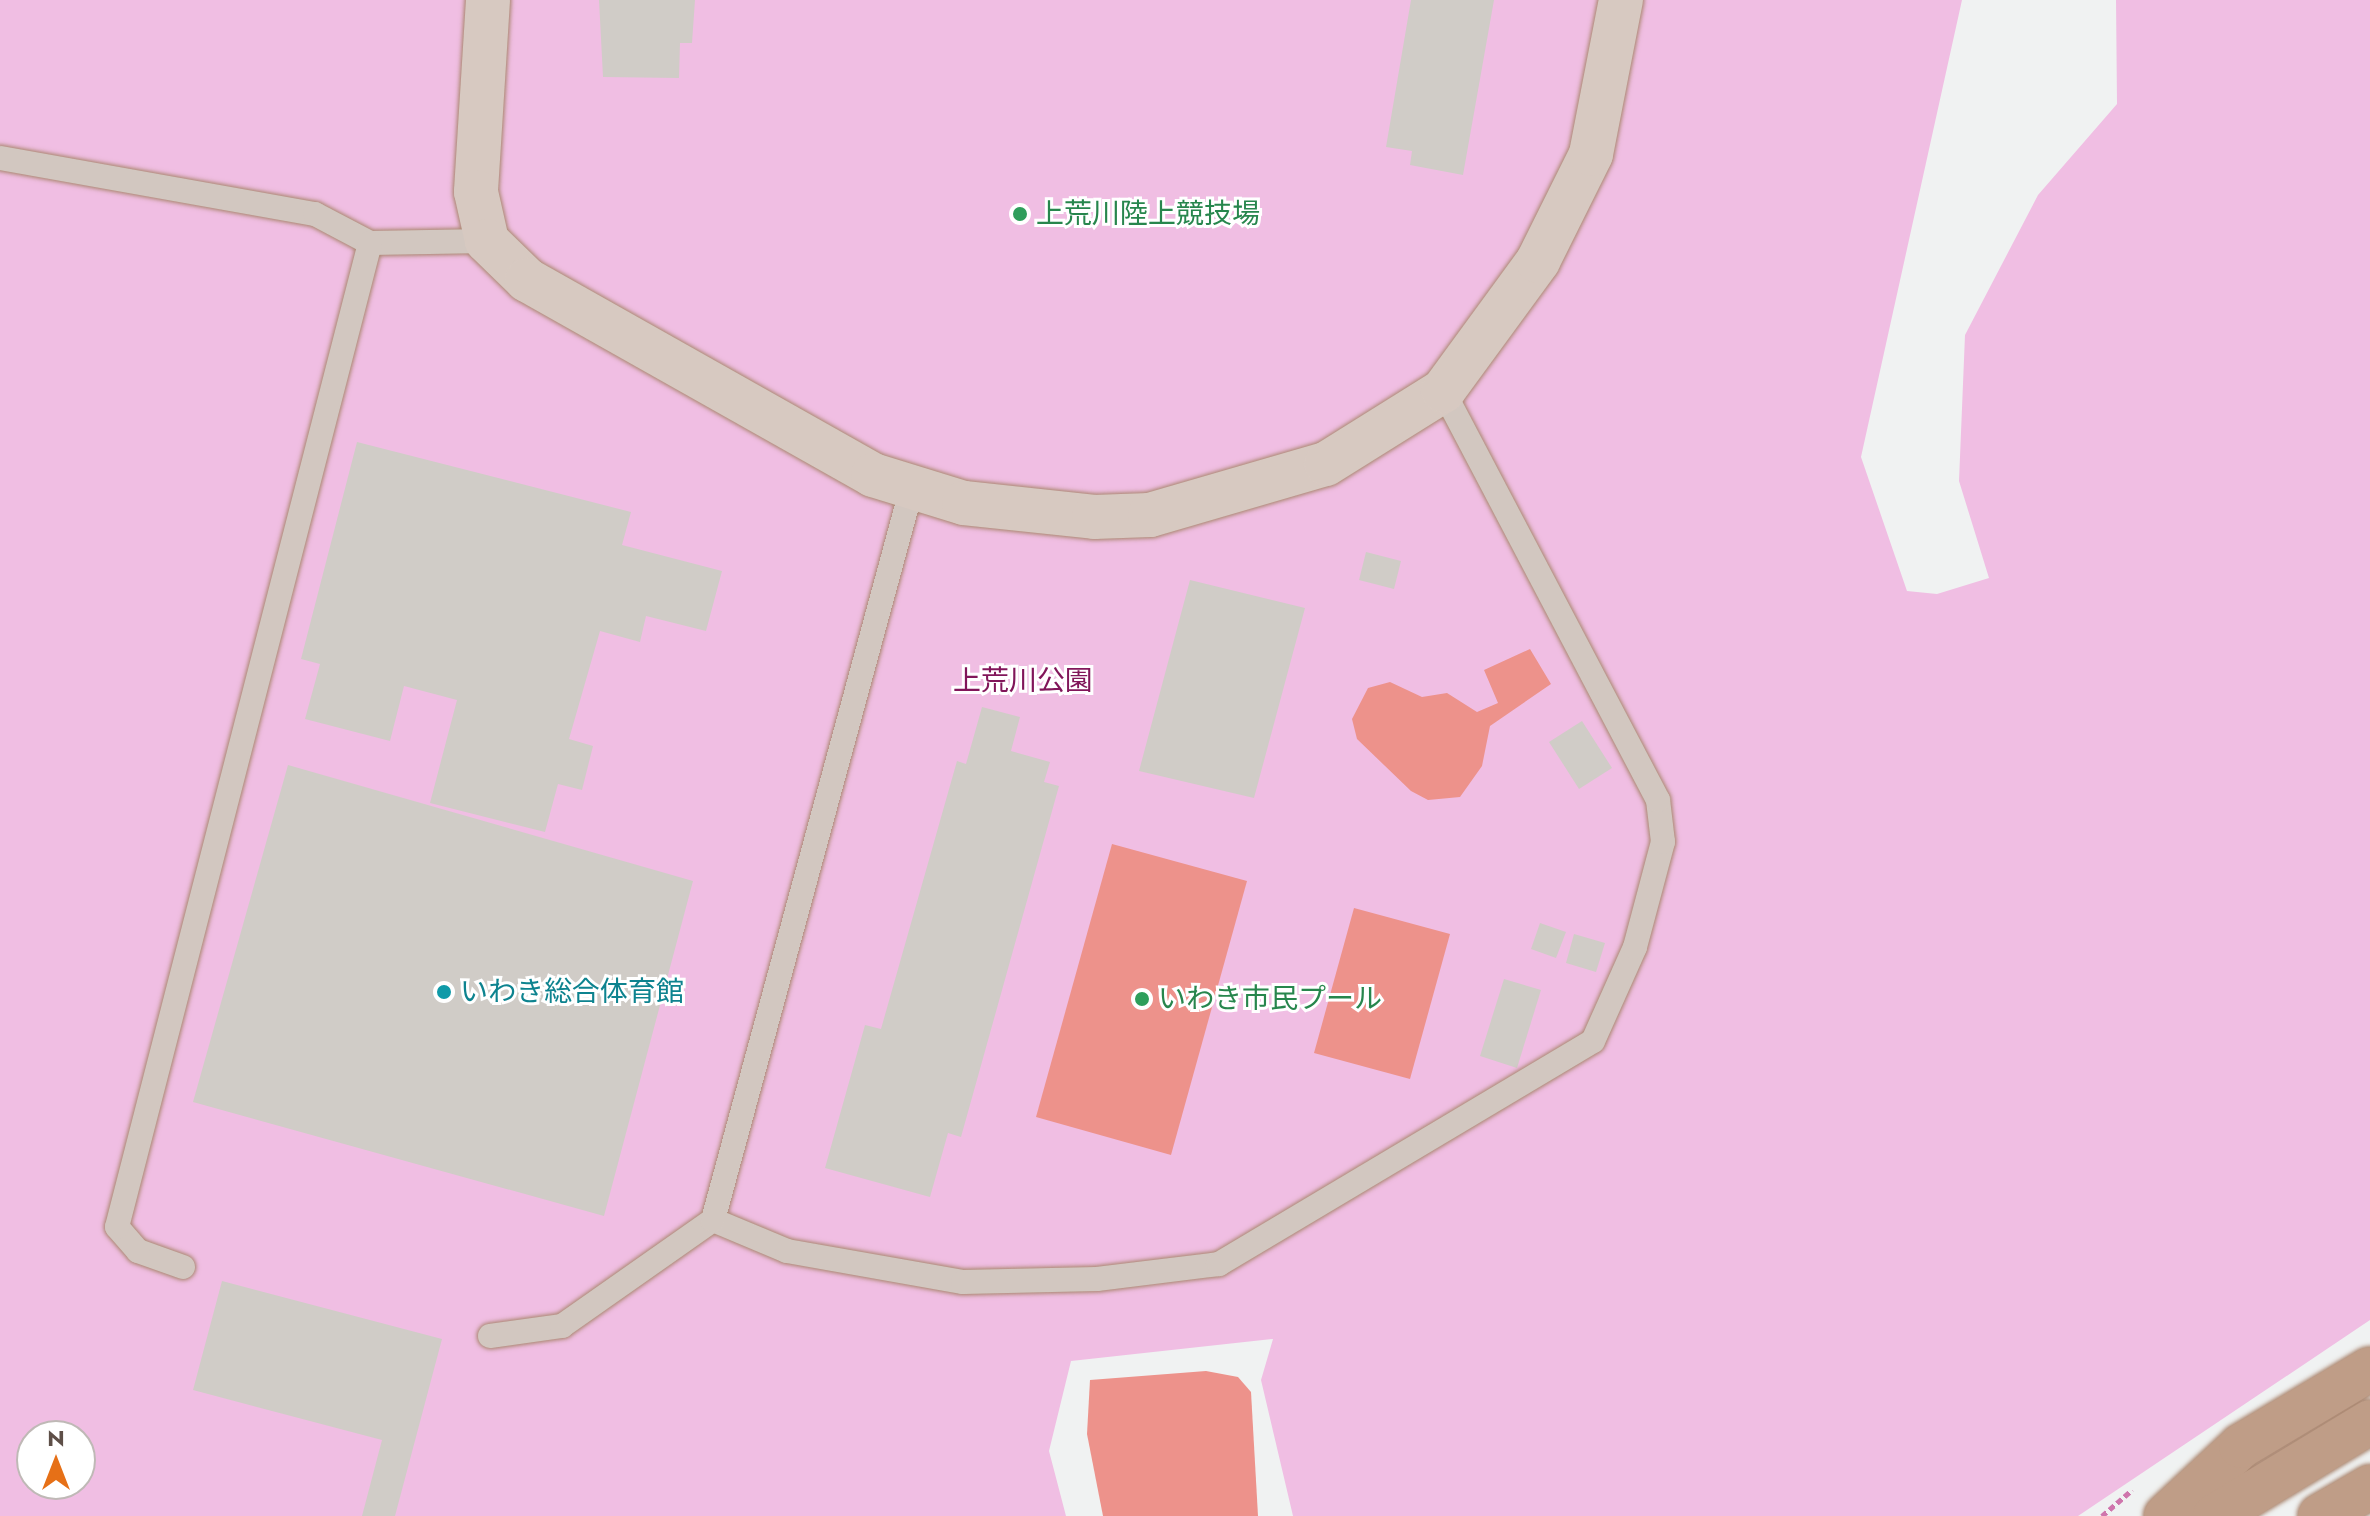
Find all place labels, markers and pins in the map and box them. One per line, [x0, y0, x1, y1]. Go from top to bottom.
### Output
place label: 上荒川陸上競技場 [1036, 197, 1260, 231]
marker: 上荒川陸上競技場 [1011, 205, 1029, 223]
place label: いわき総合体育館 [460, 975, 684, 1009]
place label: いわき市民プール [1158, 982, 1382, 1016]
marker: いわき総合体育館 [435, 983, 453, 1001]
marker: いわき市民プール [1133, 990, 1151, 1008]

